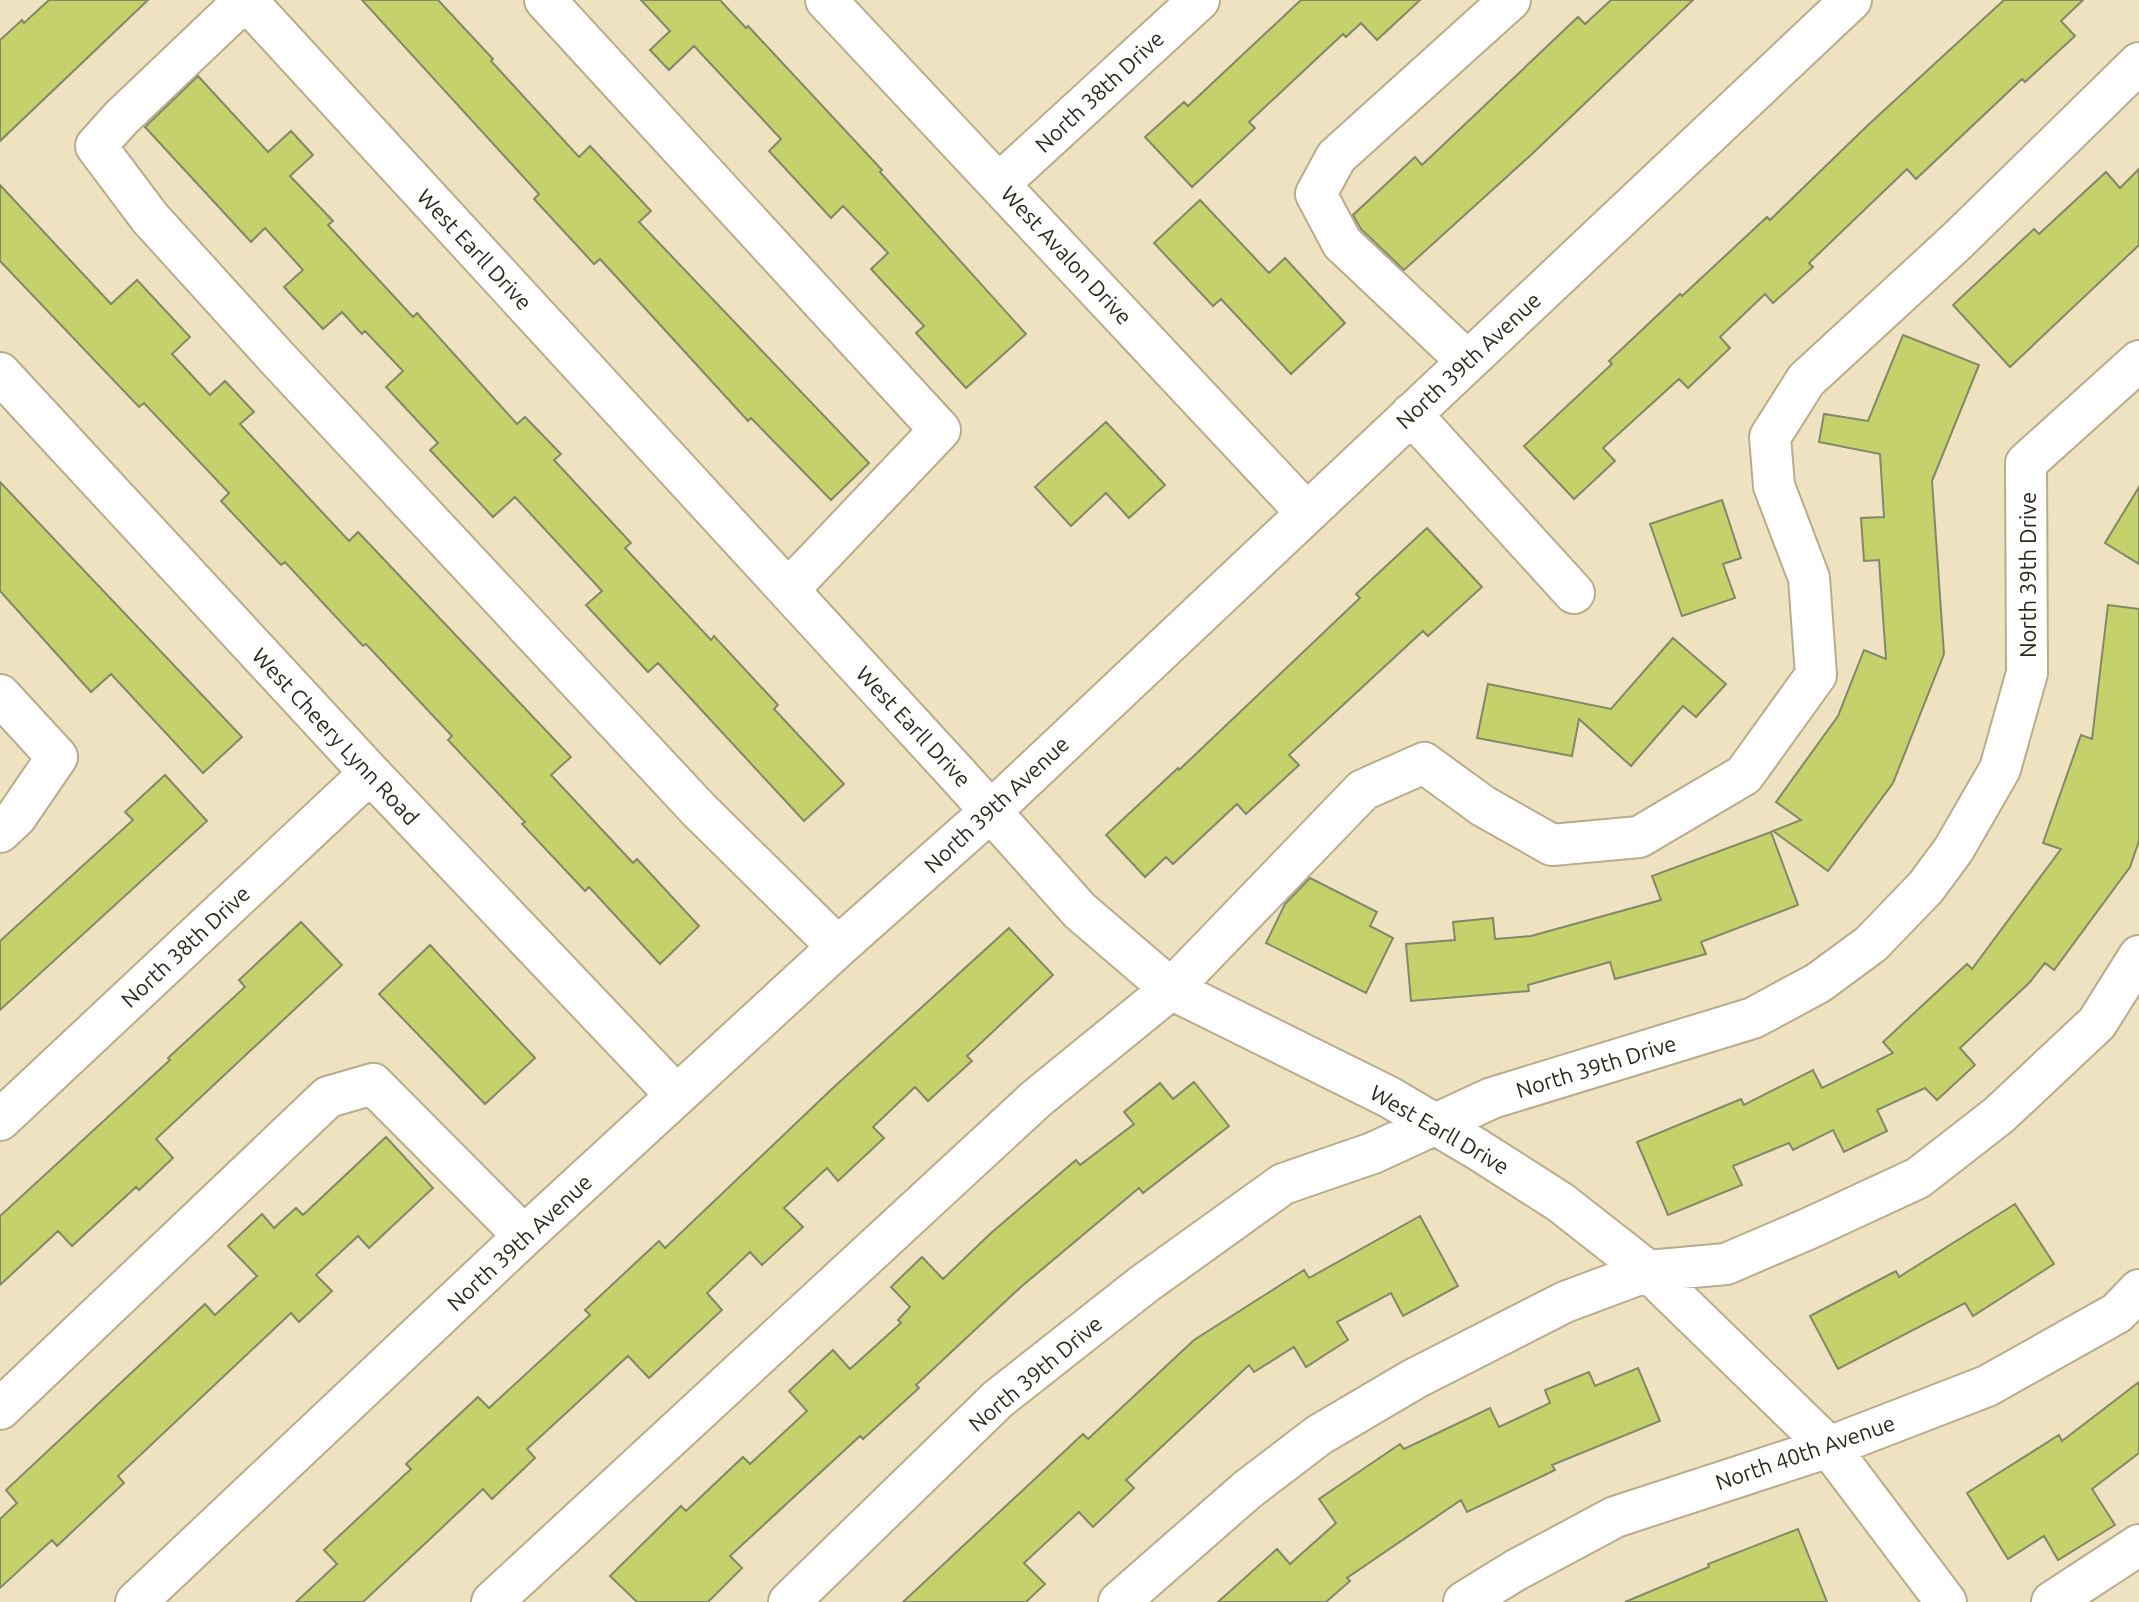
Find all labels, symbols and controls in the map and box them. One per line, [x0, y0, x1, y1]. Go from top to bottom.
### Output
street label: North 38th Drive [1030, 25, 1168, 157]
street label: West Avalon Drive [997, 181, 1137, 329]
street label: West Earll Drive [413, 183, 537, 315]
street label: North 39th Avenue [1391, 287, 1545, 433]
street label: North 39th Drive [2015, 492, 2040, 658]
street label: West Cheery Lynn Road [248, 642, 424, 830]
street label: West Earll Drive [852, 660, 976, 792]
street label: North 39th Avenue [919, 731, 1073, 877]
street label: North 38th Drive [116, 880, 254, 1012]
street label: North 39th Drive [1513, 1030, 1679, 1102]
street label: West Earll Drive [1366, 1079, 1514, 1179]
street label: North 39th Avenue [442, 1169, 596, 1315]
street label: North 39th Drive [963, 1310, 1107, 1436]
street label: North 40th Avenue [1712, 1410, 1898, 1494]

